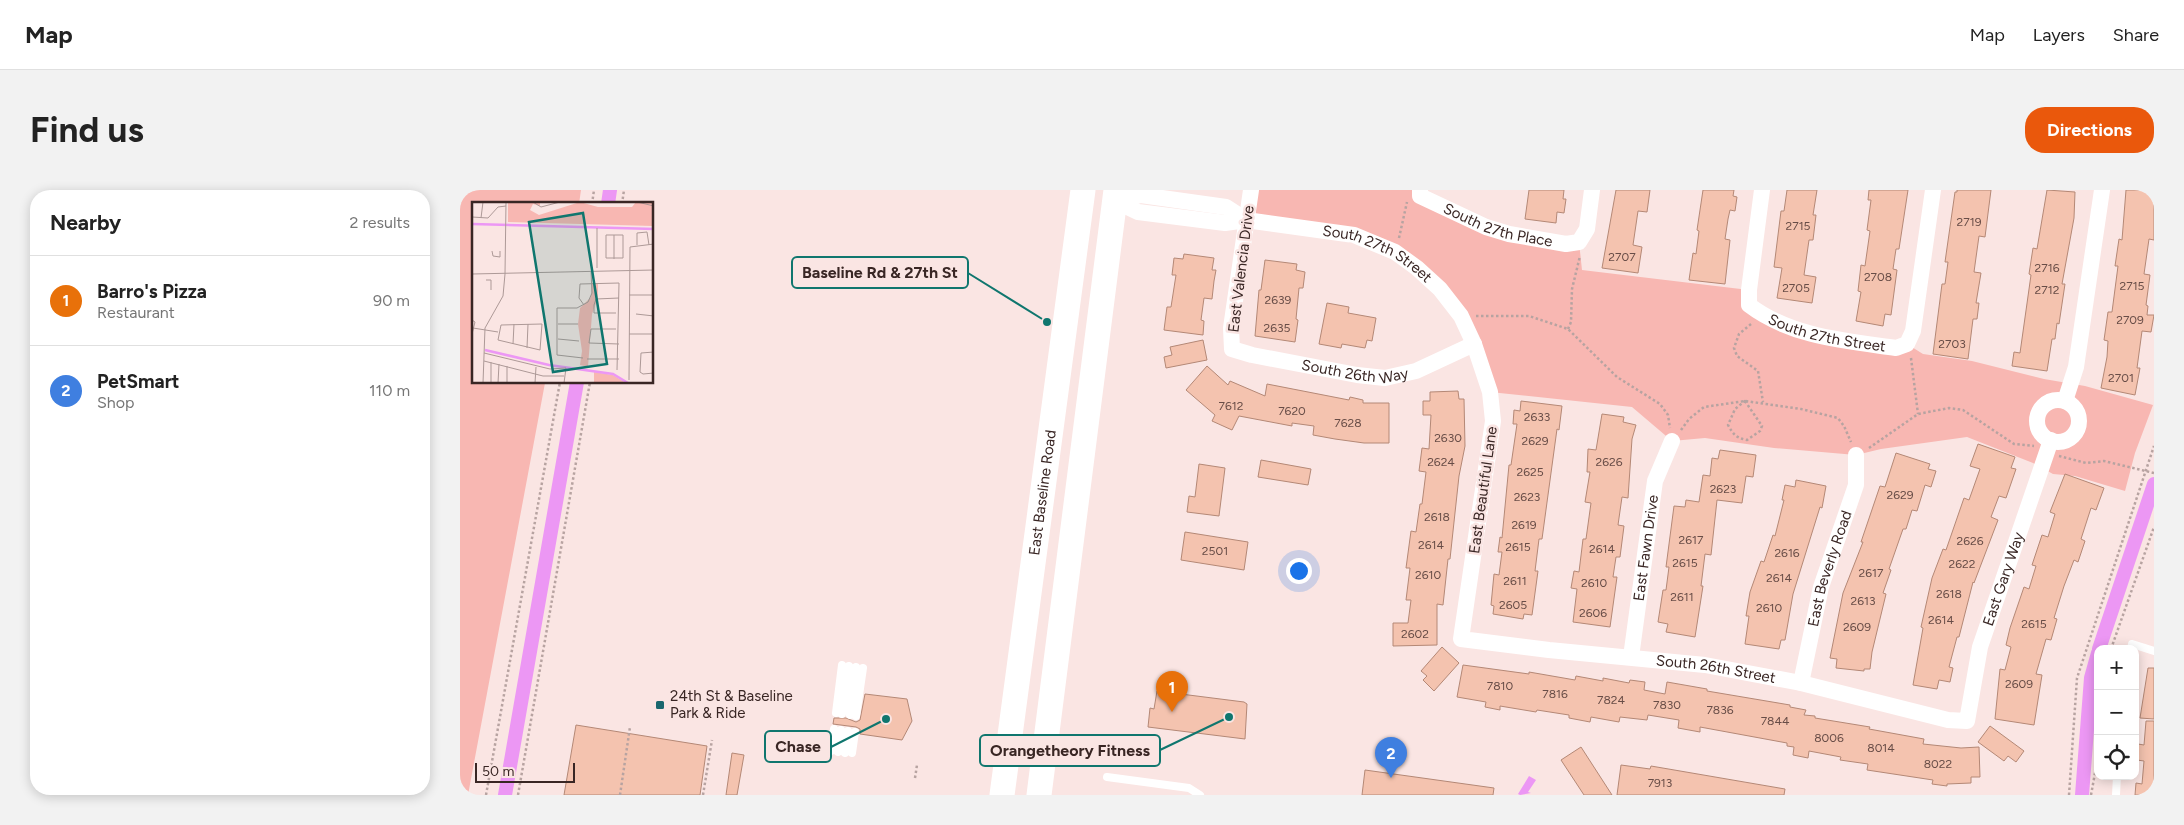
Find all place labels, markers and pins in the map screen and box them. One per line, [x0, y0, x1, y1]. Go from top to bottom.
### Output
callout: Baseline Rd & 27th St [792, 257, 968, 288]
pin: 1 [1156, 671, 1188, 712]
place label: 24th St & Baseline Park & Ride [670, 687, 793, 722]
marker: 24th St & Baseline Park & Ride [654, 699, 666, 711]
callout: Chase [765, 731, 831, 762]
callout: Orangetheory Fitness [980, 735, 1160, 766]
pin: 2 [1375, 737, 1407, 778]

